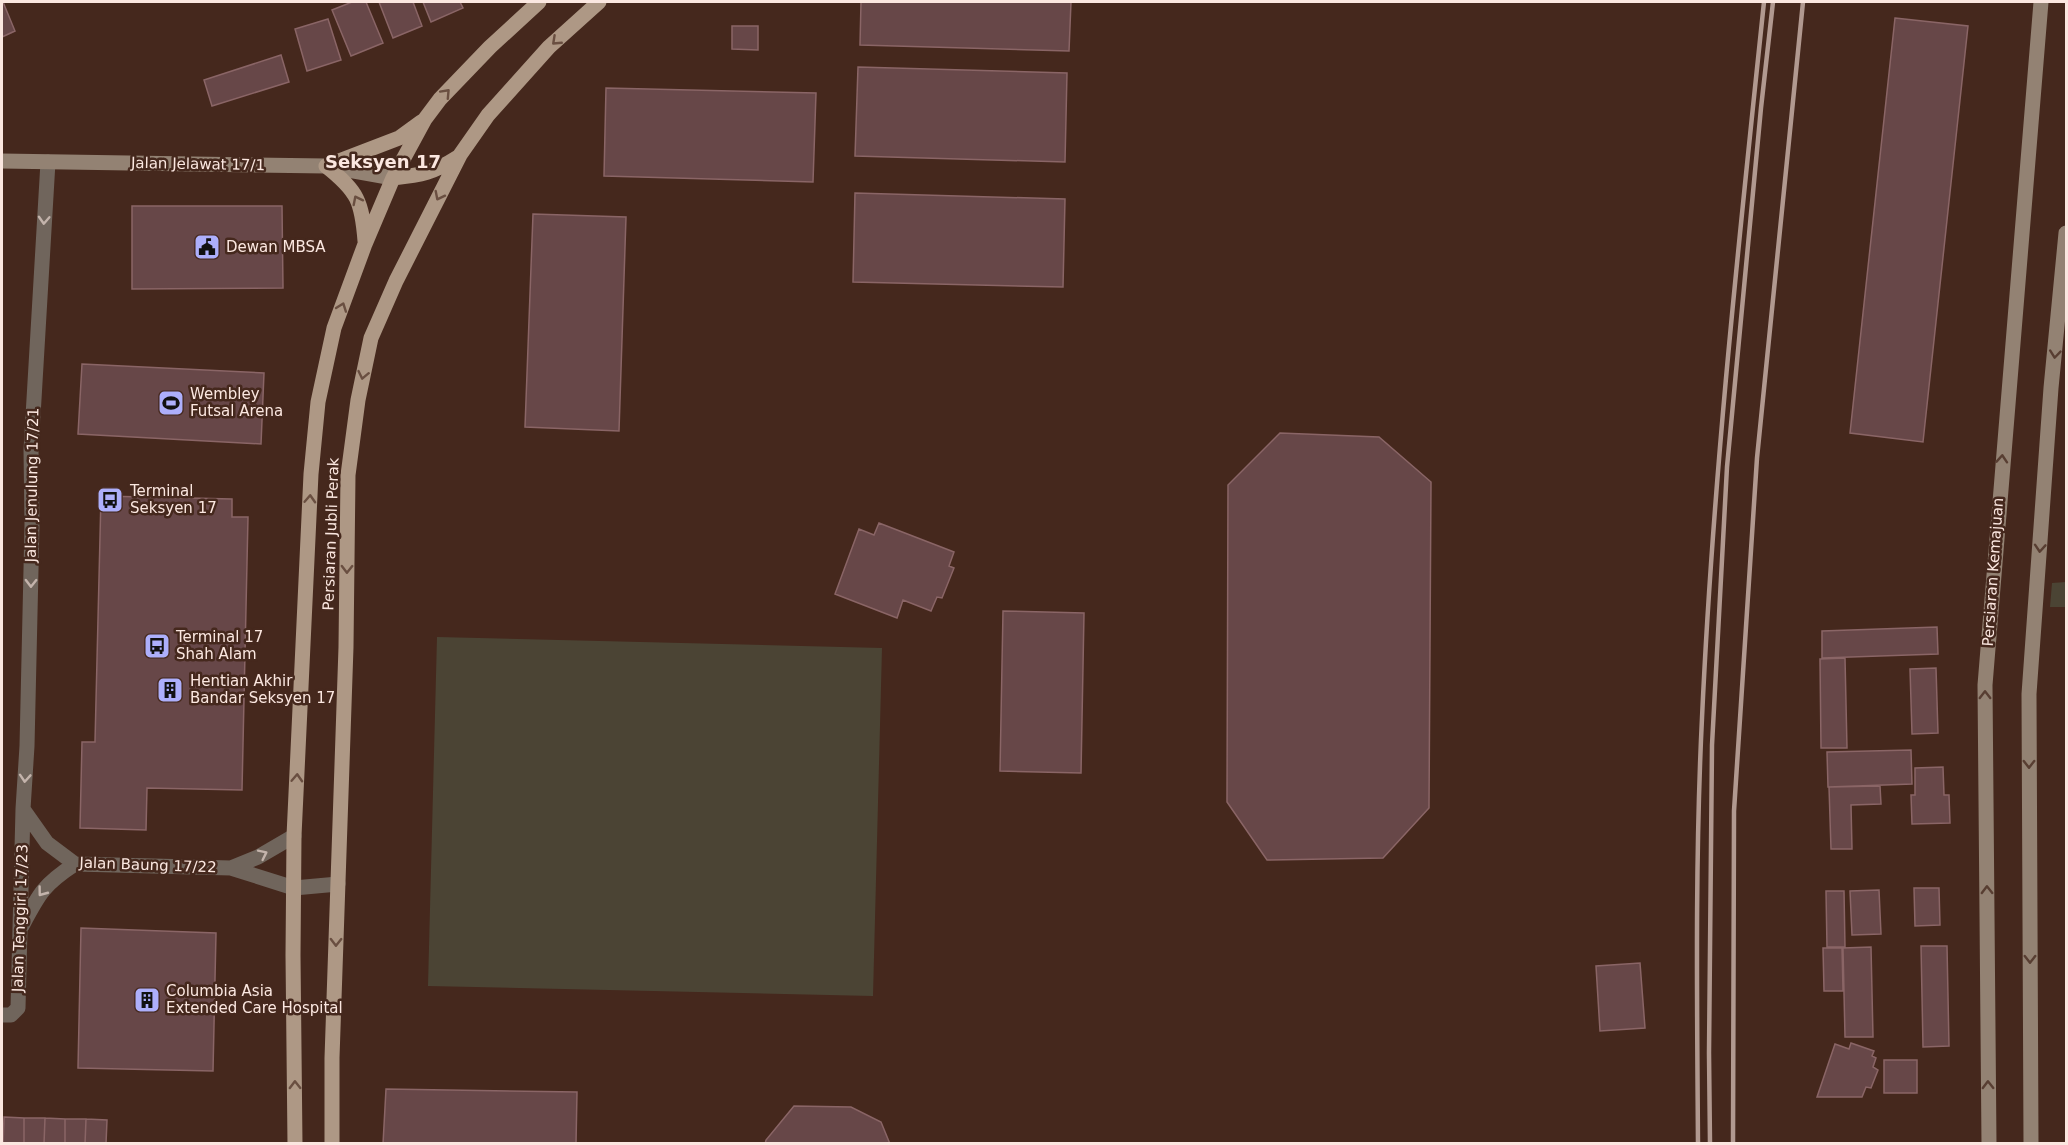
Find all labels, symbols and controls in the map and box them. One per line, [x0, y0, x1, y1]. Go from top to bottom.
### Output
one-way arrow [552, 34, 562, 45]
one-way arrow [439, 89, 450, 100]
district label: Seksyen 17 [325, 151, 441, 172]
street label: Jalan Jelawat 17/1 [130, 154, 265, 174]
one-way arrow [435, 190, 447, 201]
one-way arrow [352, 195, 364, 206]
one-way arrow [38, 216, 51, 225]
public building icon: Dewan MBSA [192, 232, 222, 262]
place label: Dewan MBSA [226, 238, 326, 256]
one-way arrow [335, 303, 347, 314]
one-way arrow [2049, 349, 2062, 358]
one-way arrow [358, 370, 371, 380]
place label: Wembley Futsal Arena [190, 385, 283, 420]
sports icon: Wembley Futsal Arena [156, 388, 186, 418]
street label: Jalan Jenulung 17/21 [22, 408, 42, 563]
one-way arrow [1995, 454, 2008, 463]
street label: Persiaran Jubli Perak [319, 457, 343, 611]
place label: Terminal Seksyen 17 [129, 482, 217, 517]
bus stop icon: Terminal Seksyen 17 [95, 485, 125, 515]
one-way arrow [304, 495, 317, 504]
street label: Persiaran Kemajuan [1979, 497, 2007, 647]
one-way arrow [2033, 544, 2046, 553]
one-way arrow [341, 564, 353, 573]
one-way arrow [25, 579, 37, 588]
place label: Terminal 17 Shah Alam [175, 628, 263, 663]
bus stop icon: Terminal 17 Shah Alam [142, 631, 172, 661]
place label: Hentian Akhir Bandar Seksyen 17 [190, 672, 335, 707]
building icon: Hentian Akhir Bandar Seksyen 17 [155, 675, 185, 705]
one-way arrow [1979, 691, 1991, 700]
one-way arrow [2023, 759, 2035, 768]
one-way arrow [19, 773, 32, 782]
one-way arrow [290, 773, 303, 782]
street label: Jalan Tenggiri 17/23 [8, 844, 32, 993]
one-way arrow [257, 849, 268, 861]
street label: Jalan Baung 17/22 [78, 854, 217, 876]
one-way arrow [38, 885, 49, 896]
one-way arrow [1980, 886, 1993, 895]
one-way arrow [330, 938, 343, 947]
one-way arrow [2024, 954, 2036, 963]
place label: Columbia Asia Extended Care Hospital [166, 982, 343, 1017]
building icon: Columbia Asia Extended Care Hospital [132, 985, 162, 1015]
one-way arrow [289, 1081, 301, 1090]
one-way arrow [1982, 1081, 1994, 1090]

